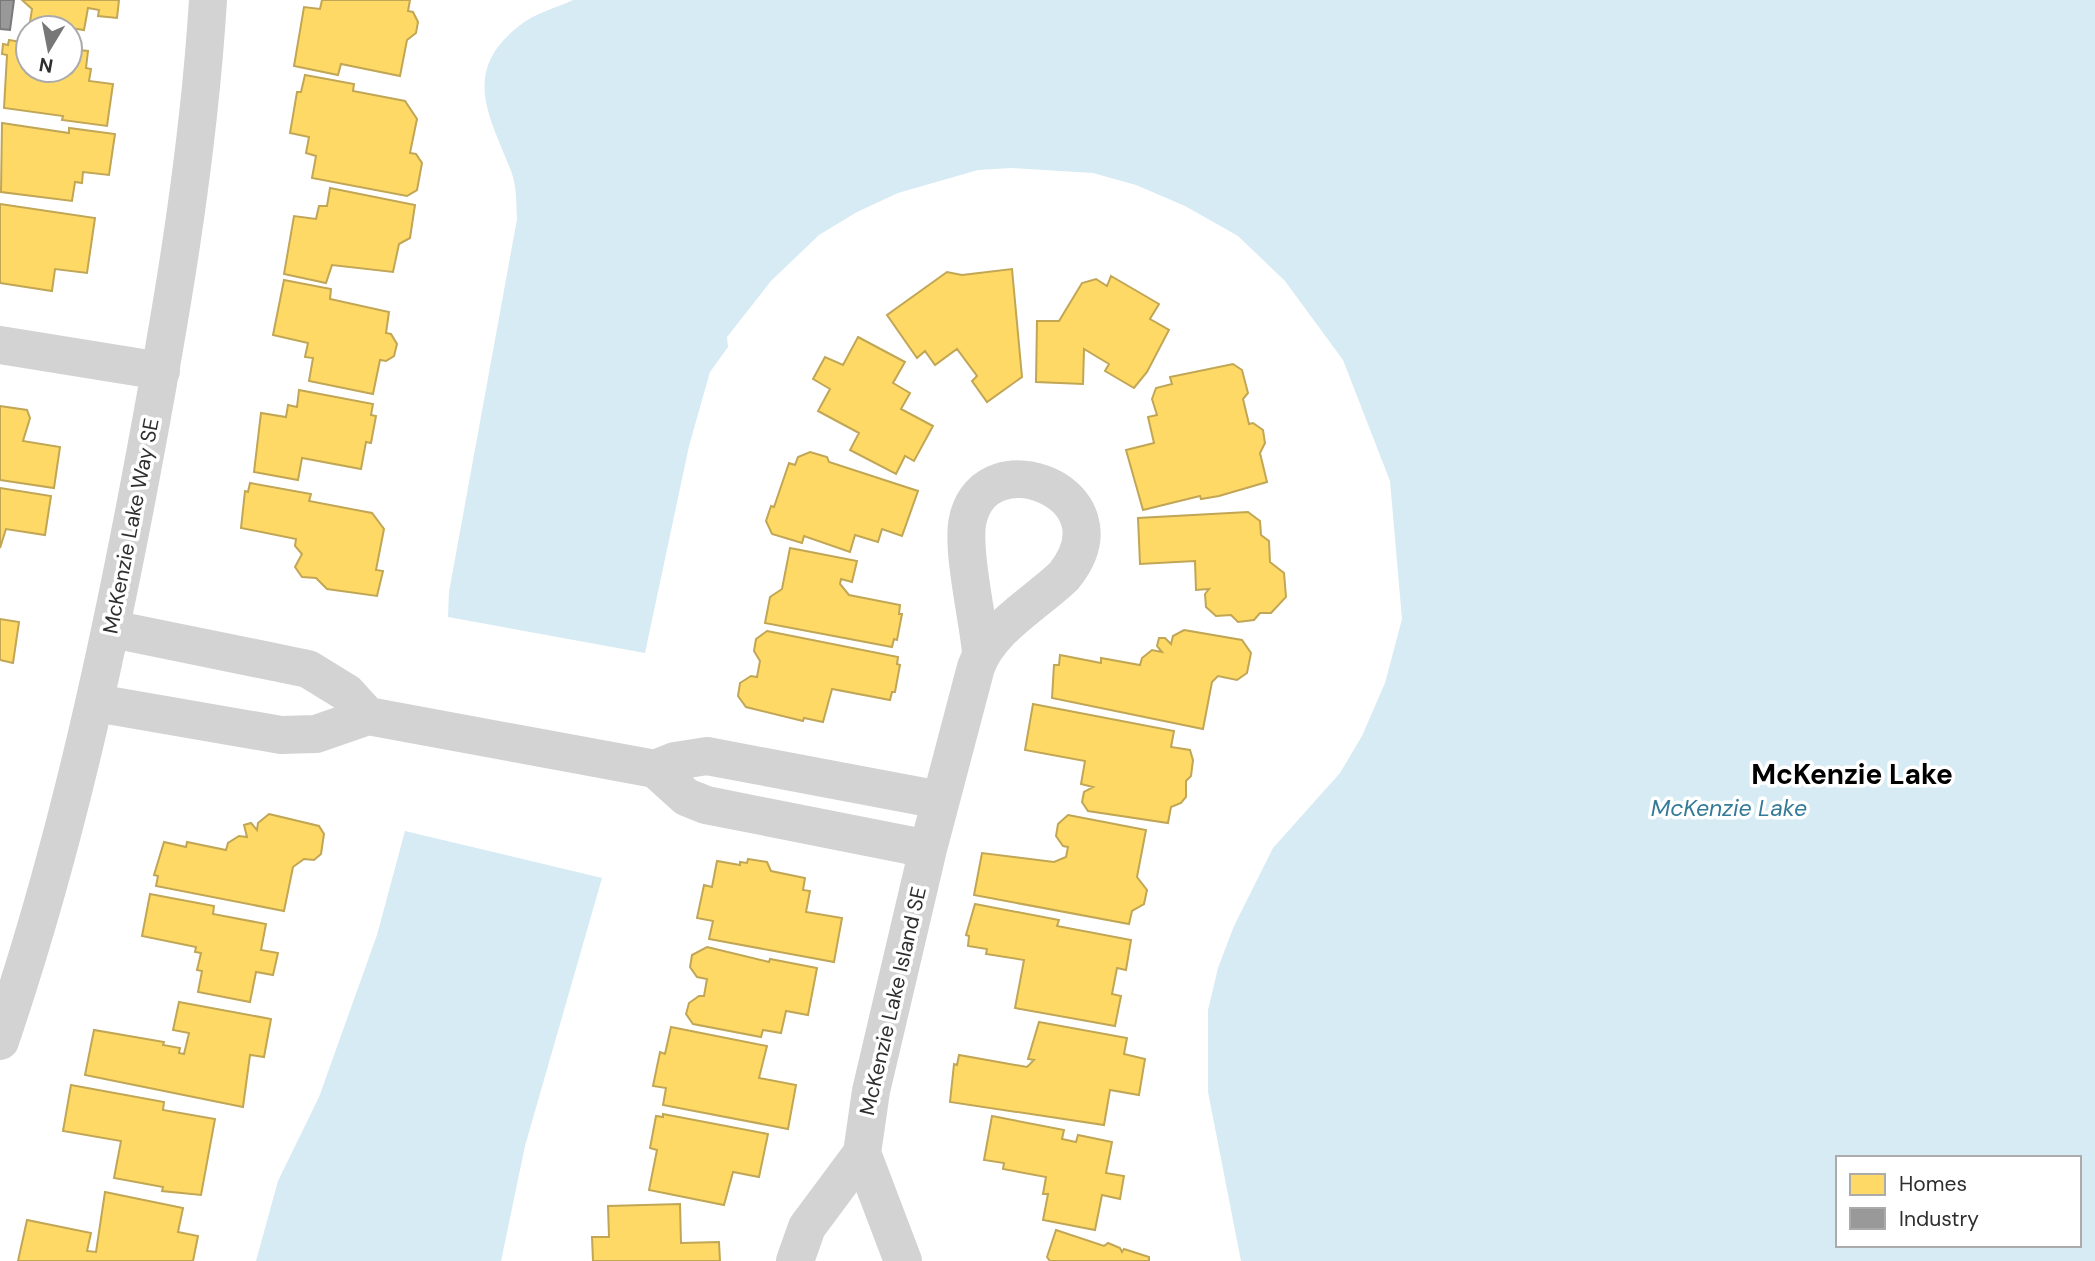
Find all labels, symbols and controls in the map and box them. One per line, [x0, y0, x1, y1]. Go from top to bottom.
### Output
north arrow [14, 14, 84, 84]
text: N [37, 52, 55, 79]
street label: McKenzie Lake Way SE [96, 416, 166, 636]
district label: McKenzie Lake [1751, 756, 1953, 793]
water label: McKenzie Lake [1651, 793, 1807, 823]
street label: McKenzie Lake Island SE [853, 884, 933, 1118]
legend [1836, 1156, 2081, 1247]
text: Homes [1899, 1170, 1967, 1198]
text: Industry [1899, 1205, 1979, 1233]

